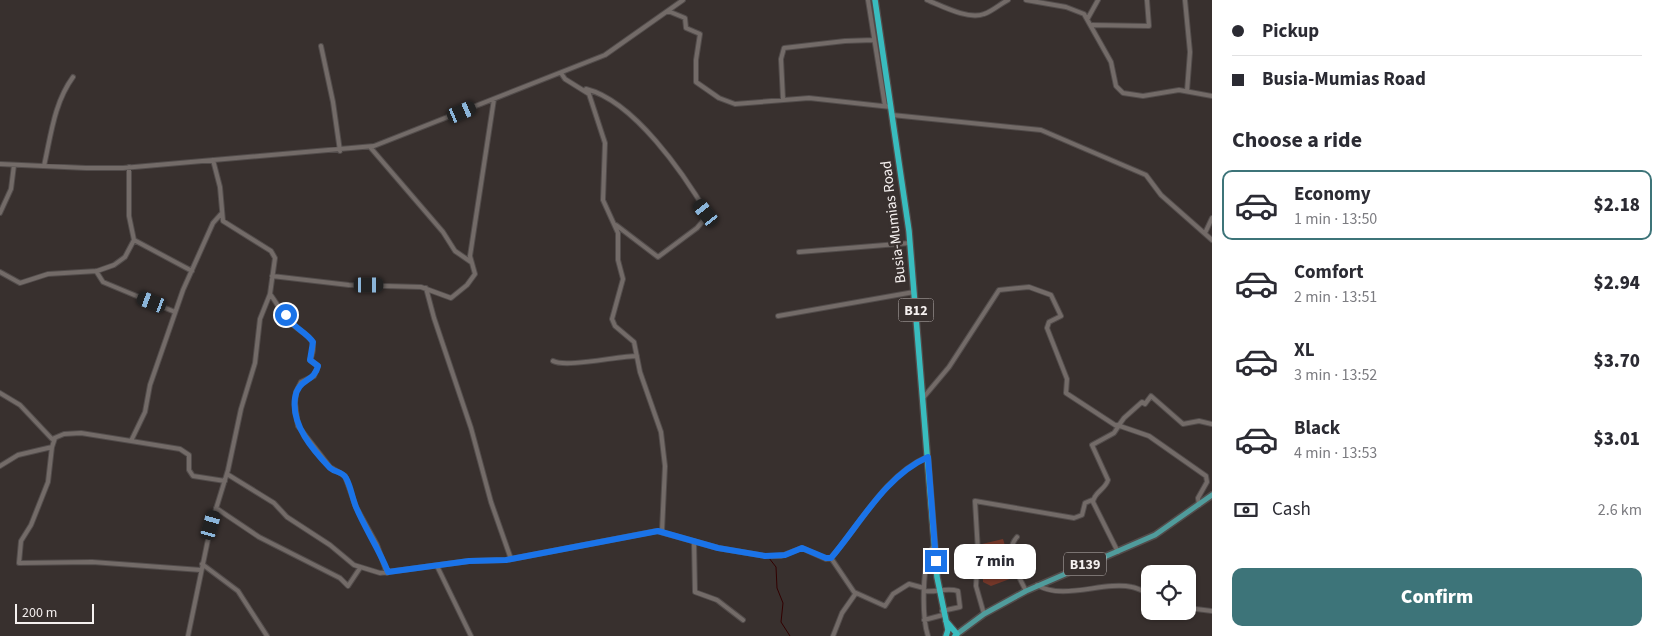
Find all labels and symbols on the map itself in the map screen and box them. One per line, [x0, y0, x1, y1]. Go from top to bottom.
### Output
car [445, 99, 478, 125]
street label: Busia-Mumias Road [876, 159, 911, 284]
car [690, 197, 721, 229]
car [354, 278, 384, 293]
car [135, 290, 168, 314]
road number: B12 [898, 298, 934, 322]
route start [275, 304, 297, 326]
car [199, 509, 222, 541]
callout: 7 min [954, 544, 1036, 578]
route end [925, 550, 947, 572]
road number: B139 [1064, 552, 1106, 576]
scale bar [15, 601, 94, 624]

